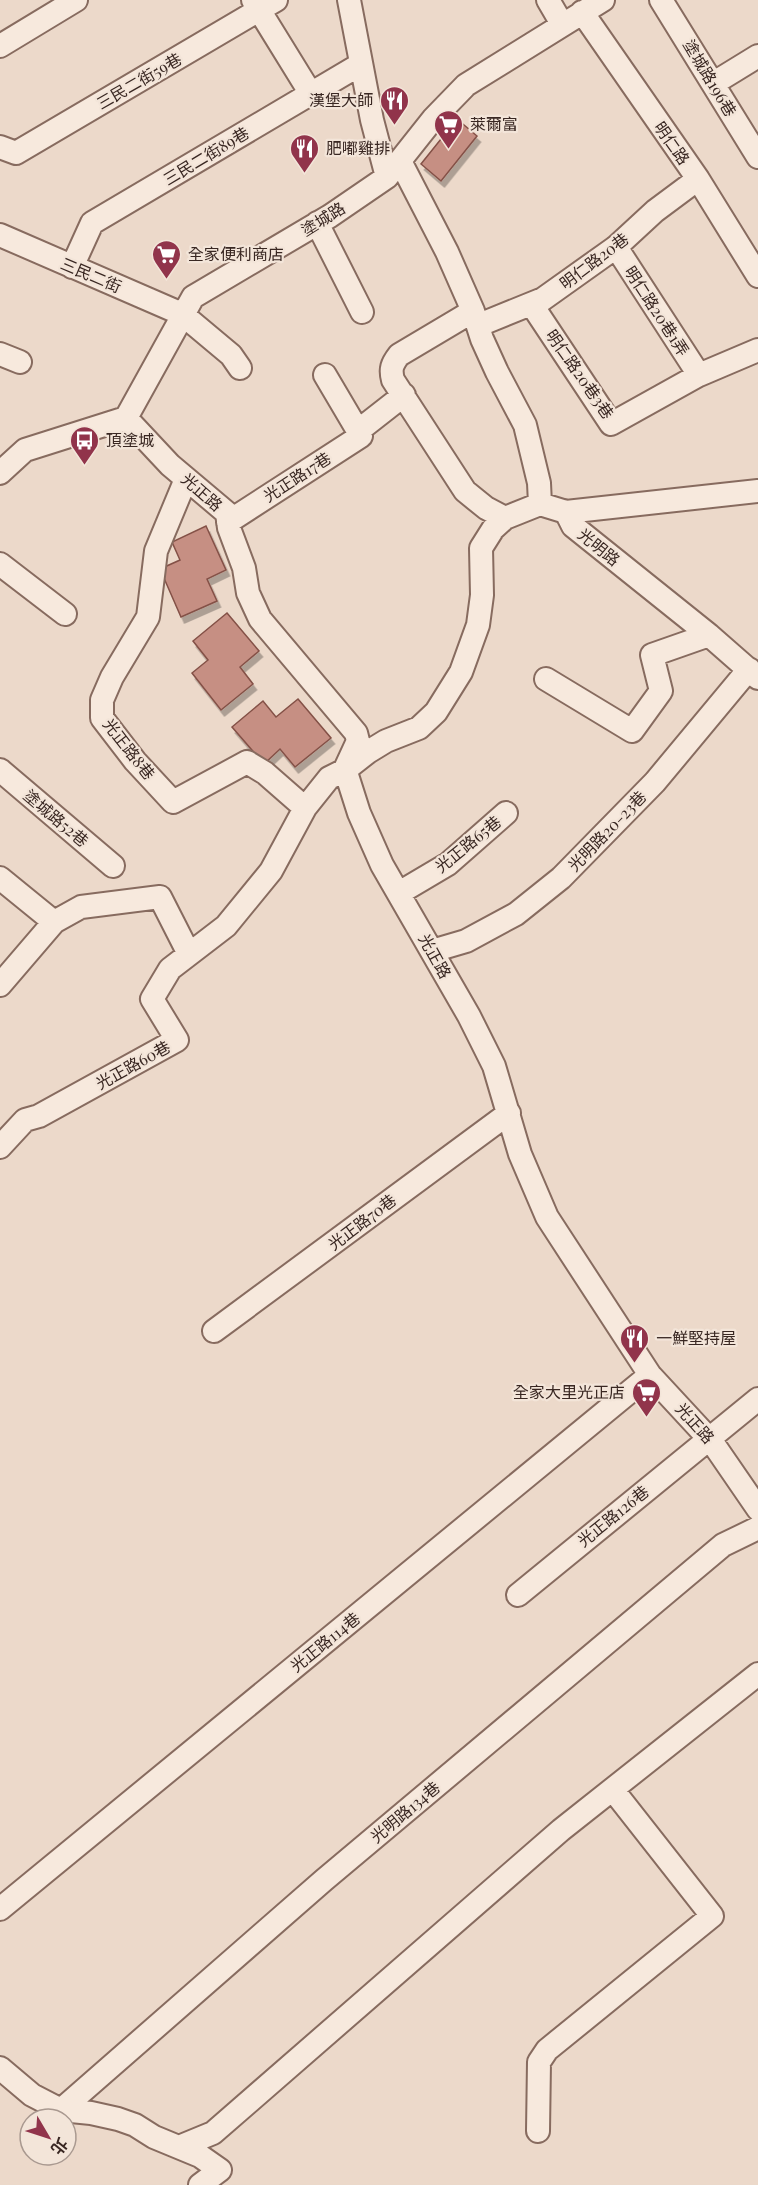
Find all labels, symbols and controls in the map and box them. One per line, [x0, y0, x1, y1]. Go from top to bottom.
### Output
street label: 塗城路196巷 [679, 35, 742, 120]
street label: 三民二街59巷 [92, 48, 185, 113]
restaurant icon: 漢堡大師 [378, 84, 410, 126]
place label: 漢堡大師 [309, 89, 373, 110]
supermarket icon: 萊爾富 [433, 108, 465, 150]
place label: 萊爾富 [470, 113, 518, 134]
street label: 明仁路 [650, 117, 695, 168]
street label: 三民二街89巷 [159, 122, 252, 189]
restaurant icon: 肥嘟雞排 [289, 132, 321, 174]
place label: 肥嘟雞排 [326, 137, 390, 158]
street label: 塗城路 [297, 197, 349, 240]
street label: 明仁路20巷 [555, 228, 632, 293]
supermarket icon: 全家便利商店 [151, 238, 183, 280]
place label: 全家便利商店 [188, 243, 284, 264]
street label: 三民二街 [58, 252, 125, 297]
street label: 明仁路20巷1弄 [621, 262, 694, 360]
street label: 明仁路20巷3巷 [542, 325, 619, 423]
bus stop icon: 頂塗城 [69, 424, 101, 466]
place label: 頂塗城 [106, 429, 154, 450]
street label: 光正路17巷 [259, 447, 334, 506]
street label: 光正路 [177, 468, 227, 515]
street label: 光明路 [574, 523, 625, 570]
street label: 光正路8巷 [99, 714, 160, 784]
street label: 塗城路52巷 [20, 784, 93, 851]
street label: 光明路20-23巷 [563, 786, 650, 875]
street label: 光正路65巷 [430, 811, 505, 877]
street label: 光正路 [415, 930, 456, 982]
street label: 光正路60巷 [92, 1036, 174, 1094]
street label: 光正路70巷 [323, 1189, 400, 1254]
restaurant icon: 一鮮堅持屋 [619, 1322, 651, 1364]
place label: 一鮮堅持屋 [656, 1327, 736, 1348]
supermarket icon: 全家大里光正店 [630, 1376, 662, 1418]
place label: 全家大里光正店 [513, 1381, 625, 1402]
street label: 光正路 [672, 1398, 719, 1448]
street label: 光正路126巷 [573, 1480, 653, 1551]
street label: 光正路114巷 [286, 1607, 364, 1676]
street label: 光明路134巷 [365, 1776, 444, 1847]
north arrow [18, 2107, 78, 2167]
text: 北 [47, 2134, 73, 2160]

